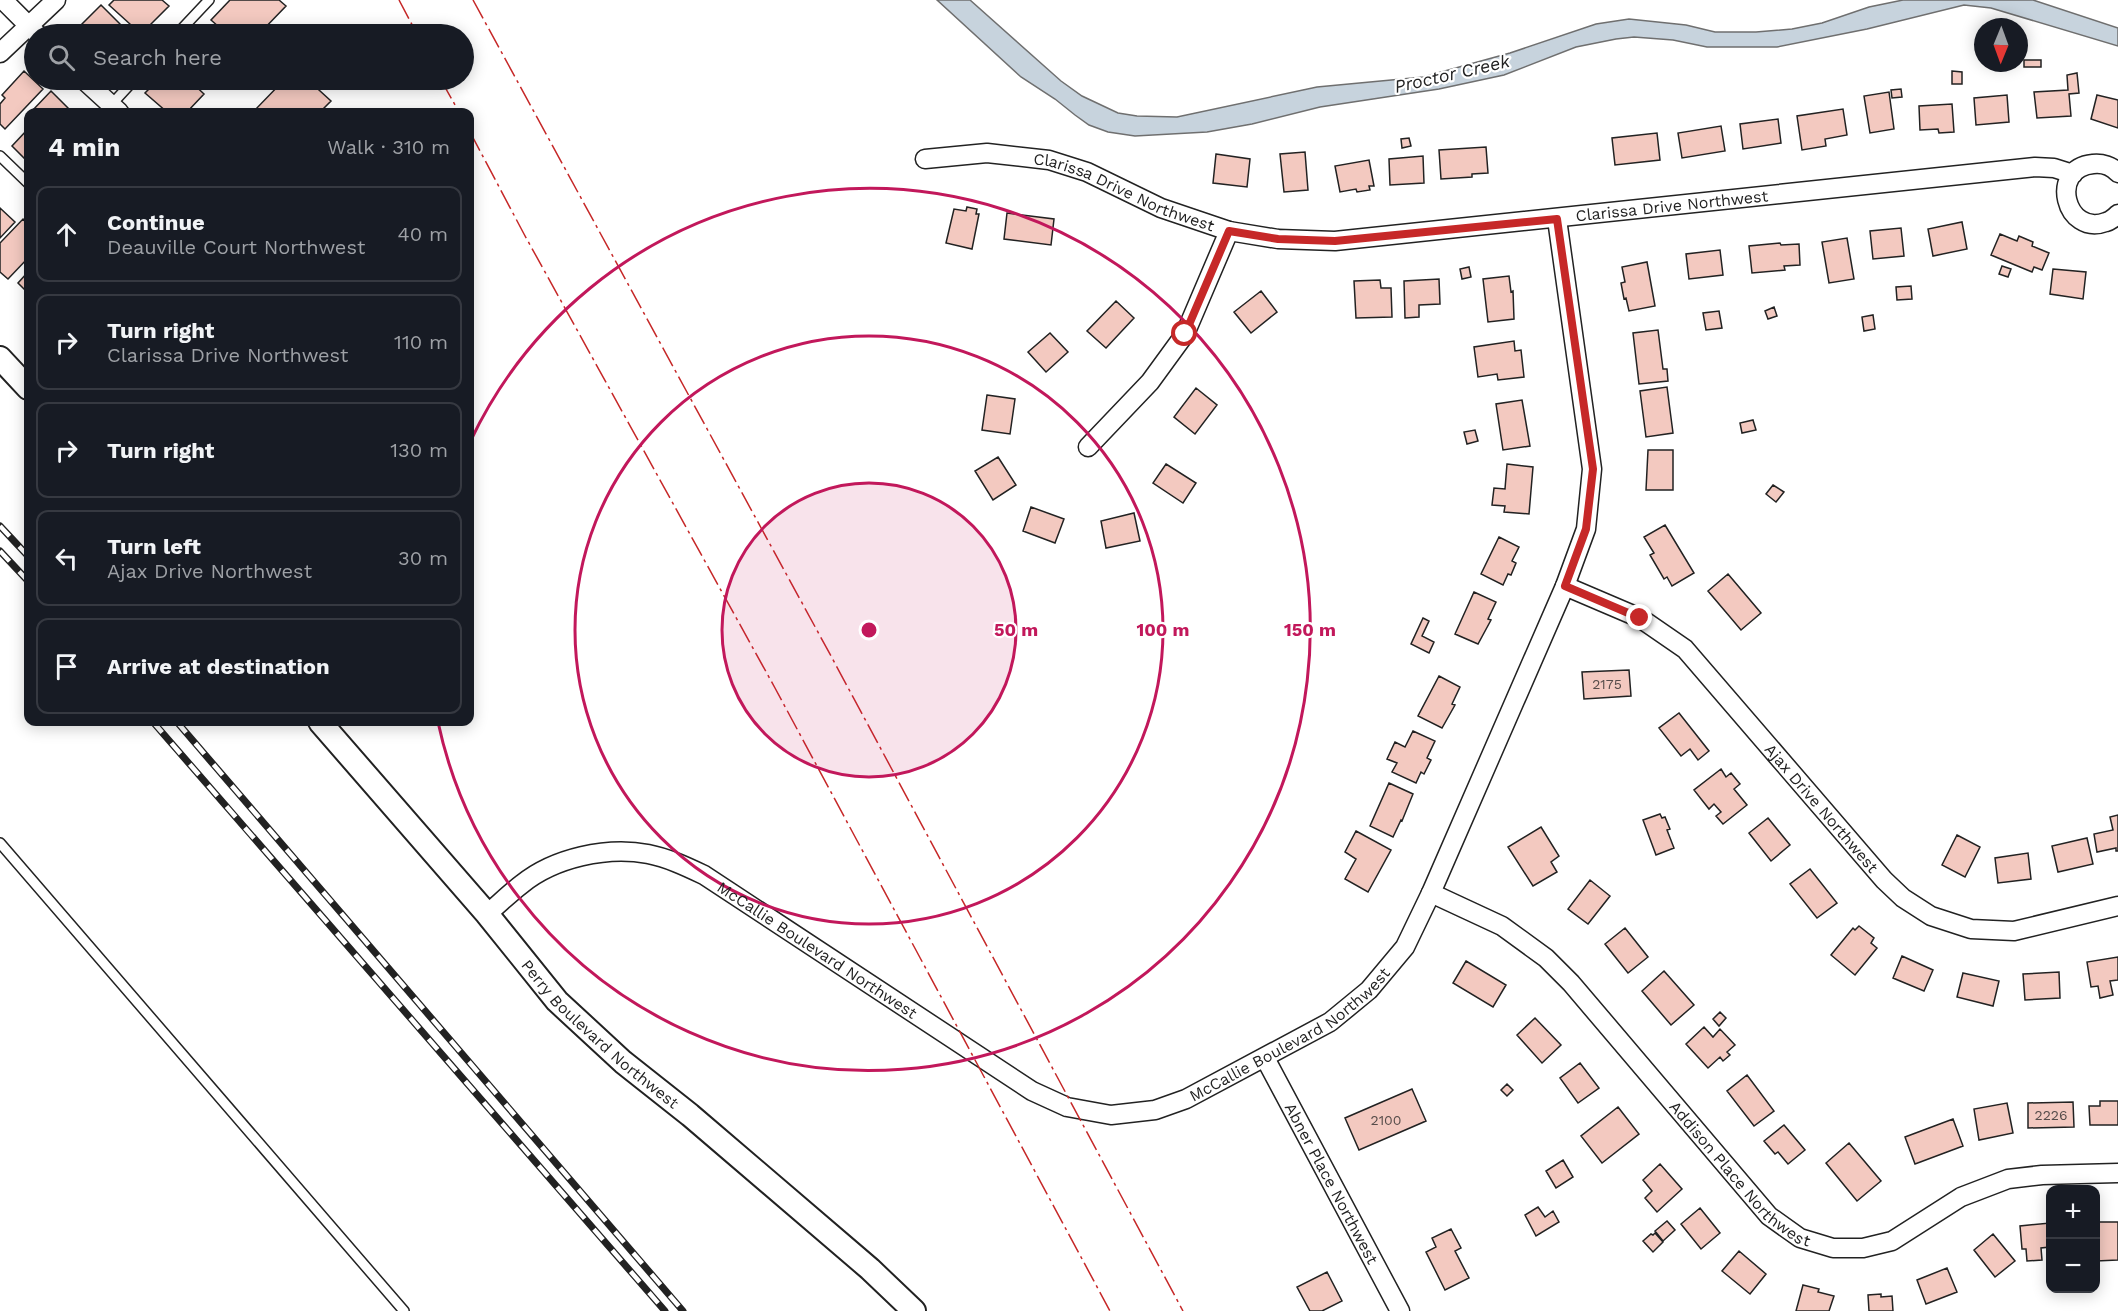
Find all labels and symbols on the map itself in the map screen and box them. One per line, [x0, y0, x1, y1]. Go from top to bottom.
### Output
north arrow [1974, 18, 2028, 72]
water label: Proctor Creek [1392, 50, 1513, 97]
street label: Clarissa Drive Northwest [1033, 149, 1217, 235]
street label: Clarissa Drive Northwest [1575, 186, 1769, 226]
route start [1171, 320, 1197, 346]
route end [1626, 604, 1652, 630]
text: 50 m [994, 619, 1038, 640]
text: 100 m [1136, 619, 1190, 640]
text: 150 m [1284, 619, 1336, 640]
centre of rings [859, 620, 879, 640]
house number: 2175 [1592, 676, 1622, 692]
street label: Ajax Drive Northwest [1761, 740, 1883, 877]
street label: McCallie Boulevard Northwest [714, 877, 921, 1023]
street label: Perry Boulevard Northwest [517, 956, 683, 1113]
street label: McCallie Boulevard Northwest [1186, 964, 1394, 1105]
street label: Addison Place Northwest [1665, 1097, 1813, 1251]
street label: Abner Place Northwest [1281, 1100, 1382, 1268]
house number: 2226 [2035, 1107, 2068, 1123]
house number: 2100 [1370, 1112, 1402, 1128]

